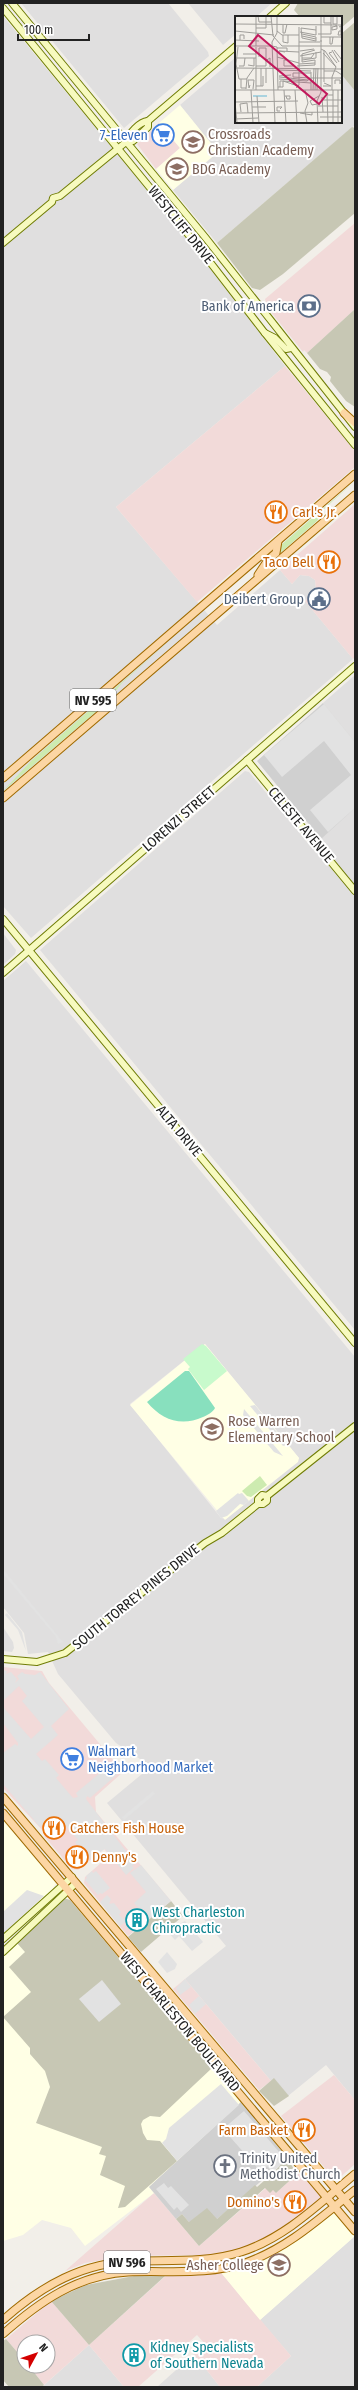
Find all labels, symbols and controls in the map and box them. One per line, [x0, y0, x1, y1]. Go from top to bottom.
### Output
scale bar [18, 16, 89, 42]
inset map [235, 16, 342, 123]
text: 100 m [24, 23, 53, 37]
supermarket icon: 7-Eleven [150, 122, 176, 148]
place label: Crossroads Christian Academy [208, 126, 315, 159]
place label: 7-Eleven [100, 127, 148, 144]
school or university icon: Crossroads Christian Academy [180, 129, 206, 155]
school or university icon: BDG Academy [164, 156, 190, 182]
place label: BDG Academy [192, 161, 271, 178]
street label: WESTCLIFF DRIVE [144, 183, 218, 268]
bank icon: Bank of America [296, 293, 322, 319]
place label: Bank of America [201, 298, 294, 315]
restaurant icon: Carl's Jr. [263, 499, 289, 525]
place label: Carl's Jr. [292, 504, 337, 521]
restaurant icon: Taco Bell [316, 549, 342, 575]
place label: Taco Bell [263, 554, 314, 571]
public building icon: Deibert Group [306, 586, 332, 612]
place label: Deibert Group [224, 591, 304, 608]
road number: NV 595 [70, 689, 116, 711]
street label: LORENZI STREET [139, 782, 219, 855]
street label: CELESTE AVENUE [264, 784, 338, 867]
street label: ALTA DRIVE [153, 1102, 206, 1161]
place label: Rose Warren Elementary School [228, 1413, 335, 1446]
school or university icon: Rose Warren Elementary School [199, 1416, 225, 1442]
street label: SOUTH TORREY PINES DRIVE [69, 1540, 203, 1653]
place label: Walmart Neighborhood Market [88, 1743, 214, 1776]
supermarket icon: Walmart Neighborhood Market [59, 1746, 85, 1772]
restaurant icon: Catchers Fish House [41, 1815, 67, 1841]
place label: Catchers Fish House [70, 1820, 184, 1837]
restaurant icon: Denny's [64, 1844, 90, 1870]
place label: Denny's [92, 1849, 137, 1866]
place label: West Charleston Chiropractic [152, 1904, 245, 1937]
building icon: West Charleston Chiropractic [124, 1907, 150, 1933]
street label: WEST CHARLESTON BOULEVARD [117, 1949, 243, 2095]
restaurant icon: Farm Basket [291, 2117, 317, 2143]
place label: Farm Basket [219, 2122, 288, 2139]
place label: Trinity United Methodist Church [240, 2150, 341, 2183]
church icon: Trinity United Methodist Church [212, 2153, 238, 2179]
restaurant icon: Domino's [282, 2189, 308, 2215]
place label: Domino's [227, 2194, 280, 2211]
road number: NV 596 [104, 2251, 150, 2273]
school or university icon: Asher College [266, 2252, 292, 2278]
place label: Asher College [186, 2257, 264, 2274]
north arrow [16, 2334, 56, 2374]
place label: Kidney Specialists of Southern Nevada [150, 2339, 264, 2372]
text: N [36, 2341, 50, 2355]
building icon: Kidney Specialists of Southern Nevada [121, 2342, 147, 2368]

